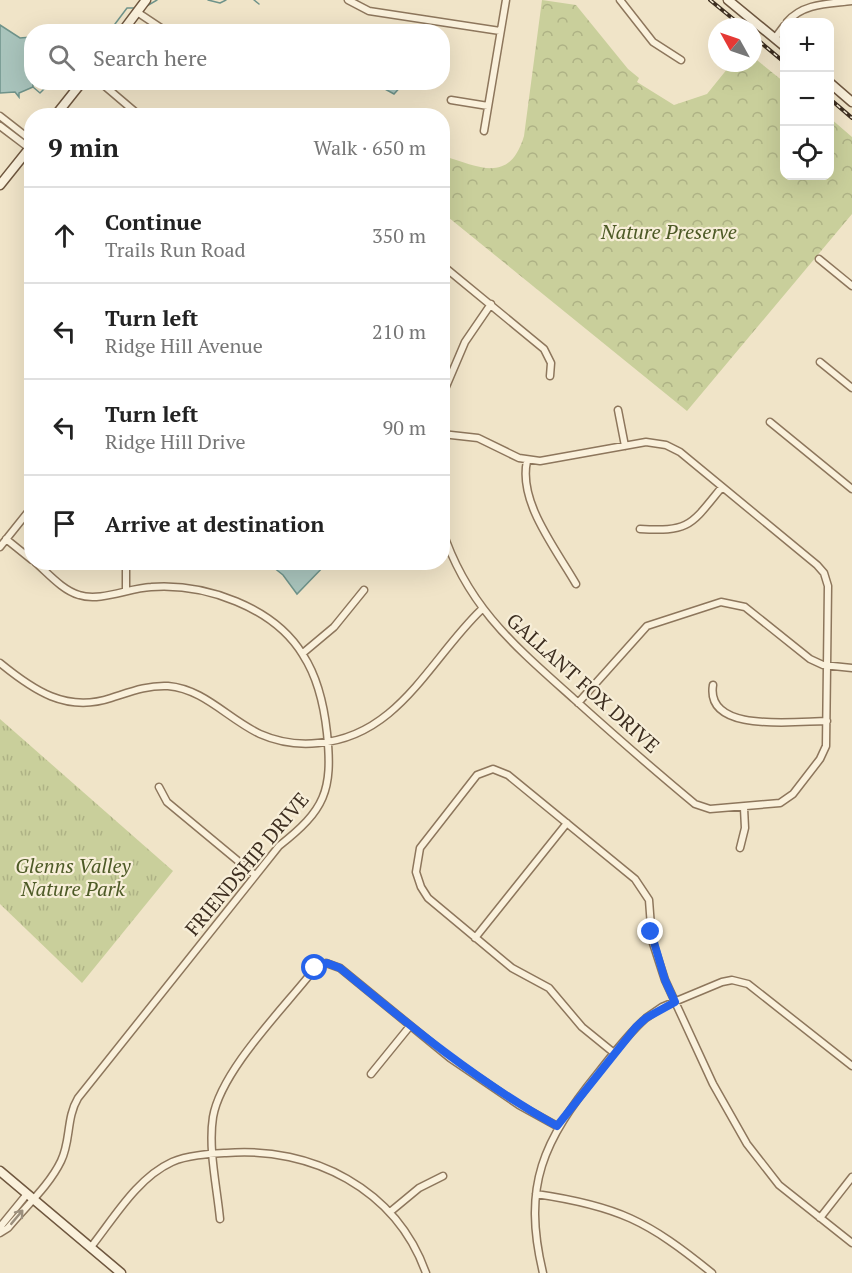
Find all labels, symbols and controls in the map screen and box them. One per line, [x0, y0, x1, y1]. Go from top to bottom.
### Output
north arrow [708, 18, 762, 72]
map controls [780, 18, 834, 180]
button: + [780, 18, 834, 72]
search box [24, 24, 450, 90]
icon: search [45, 41, 78, 74]
text: Search here [93, 43, 207, 72]
button: − [780, 72, 834, 126]
button: locate [780, 126, 834, 180]
text: 9 min [48, 130, 119, 164]
text: Walk · 650 m [314, 134, 426, 161]
text: Continue [105, 207, 202, 236]
park label: Nature Preserve [600, 218, 737, 245]
icon: ahead [48, 219, 81, 252]
text: 350 m [372, 222, 426, 249]
text: Trails Run Road [105, 236, 246, 263]
text: Turn left [105, 303, 198, 332]
icon: left [48, 315, 81, 348]
text: 210 m [372, 318, 426, 345]
text: Ridge Hill Avenue [105, 332, 263, 359]
text: Turn left [105, 399, 198, 428]
icon: left [48, 411, 81, 444]
text: 90 m [383, 414, 426, 441]
text: Ridge Hill Drive [105, 428, 245, 455]
icon: arrive [48, 507, 81, 540]
text: Arrive at destination [105, 509, 324, 538]
street label: GALLANT FOX DRIVE [501, 607, 666, 759]
street label: FRIENDSHIP DRIVE [179, 786, 315, 941]
park label: Glenns Valley Nature Park [15, 852, 132, 902]
route end [637, 918, 663, 944]
route start [301, 954, 327, 980]
one-way arrow [11, 1209, 24, 1225]

